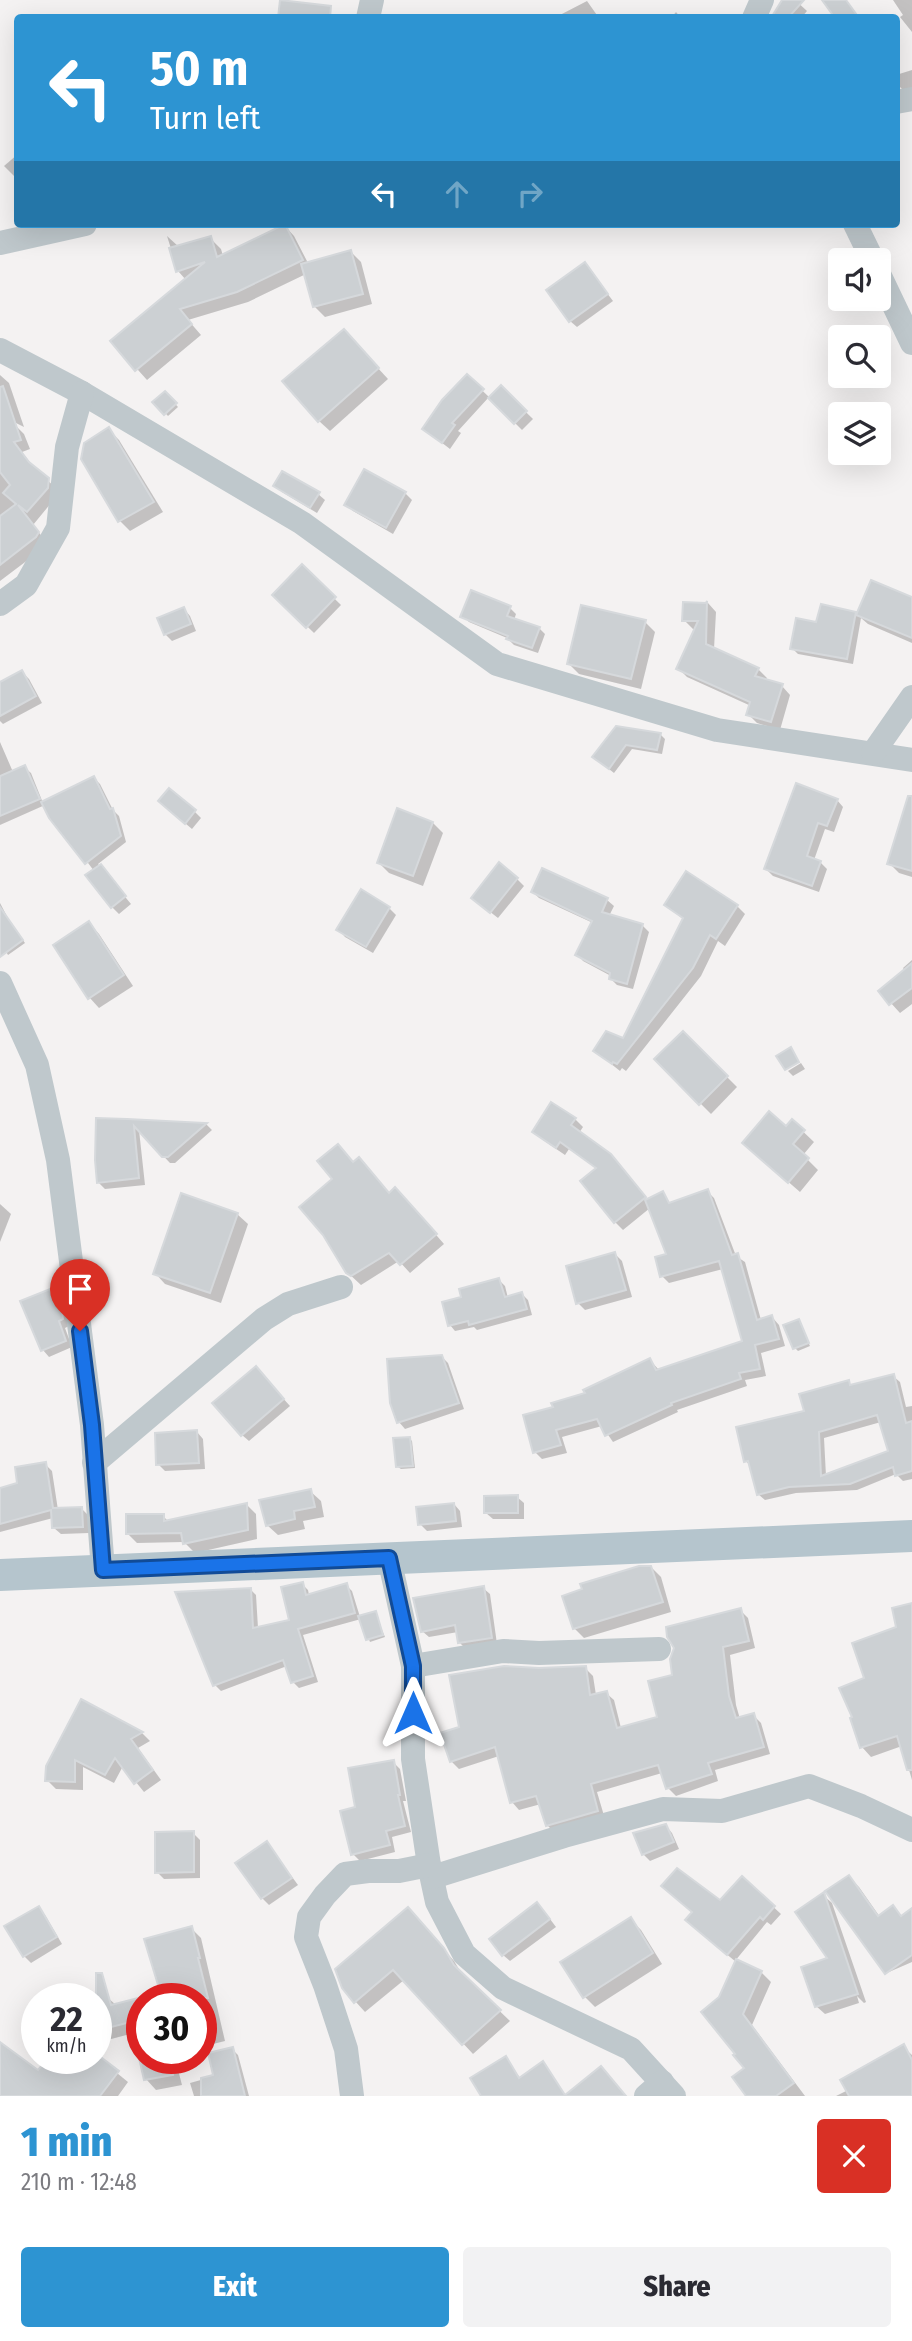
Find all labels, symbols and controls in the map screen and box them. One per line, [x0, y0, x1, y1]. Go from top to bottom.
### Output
text: 50 m [150, 39, 248, 98]
icon: left [35, 42, 126, 133]
text: Turn left [150, 99, 260, 137]
icon: left [365, 175, 403, 213]
icon: ahead [438, 175, 476, 213]
icon: right [511, 175, 549, 213]
map controls [828, 248, 891, 465]
button: sound [828, 248, 891, 311]
button: search [828, 325, 891, 388]
button: layers [828, 402, 891, 465]
pin [50, 1259, 110, 1331]
icon: arrive [61, 1270, 99, 1308]
position arrow [376, 1676, 450, 1750]
speed limit sign: 30 [126, 1983, 217, 2074]
text: 22 [50, 1998, 83, 2040]
text: km/h [46, 2035, 87, 2057]
text: 1 min [21, 2117, 112, 2167]
button: close [817, 2119, 891, 2193]
text: 210 m · 12:48 [21, 2168, 137, 2196]
button: Exit [21, 2247, 449, 2327]
button: Share [463, 2247, 891, 2327]

